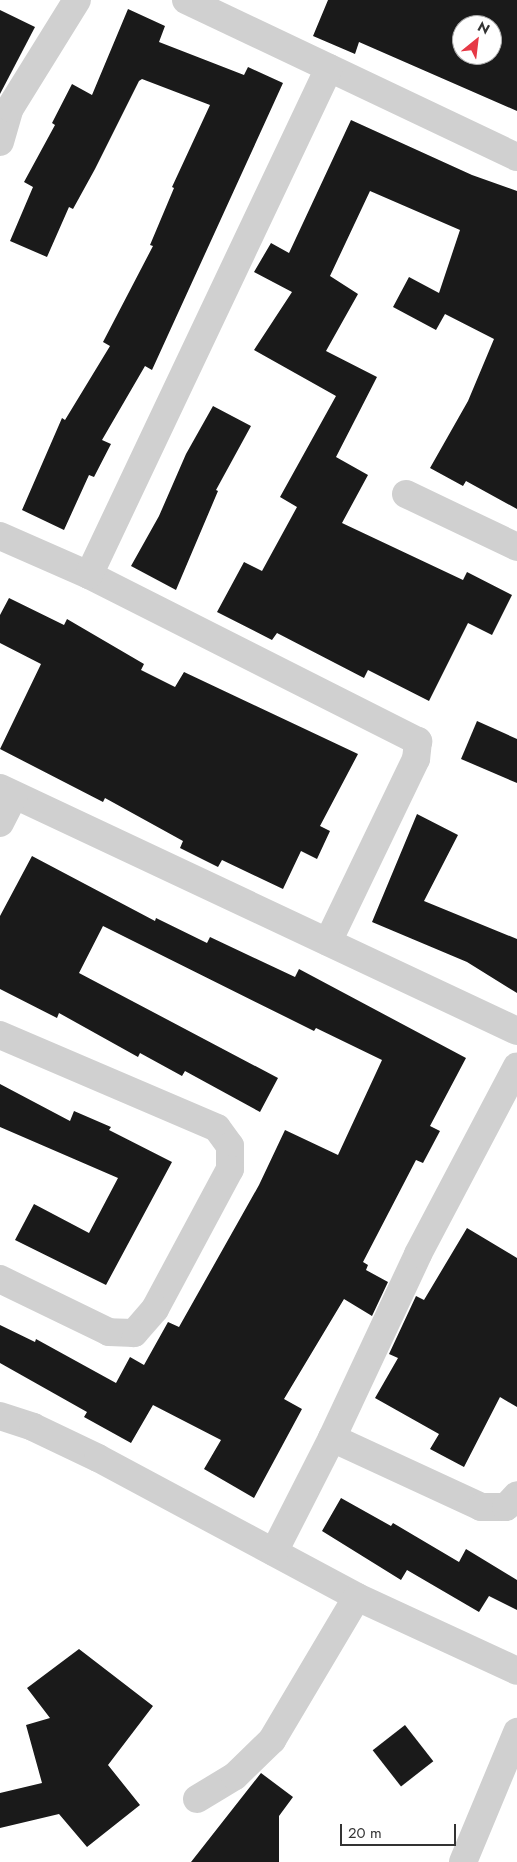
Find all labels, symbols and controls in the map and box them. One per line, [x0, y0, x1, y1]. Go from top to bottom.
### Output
north arrow [452, 15, 502, 65]
text: N [474, 16, 494, 39]
scale bar [342, 1814, 458, 1846]
text: 20 m [348, 1822, 382, 1844]

